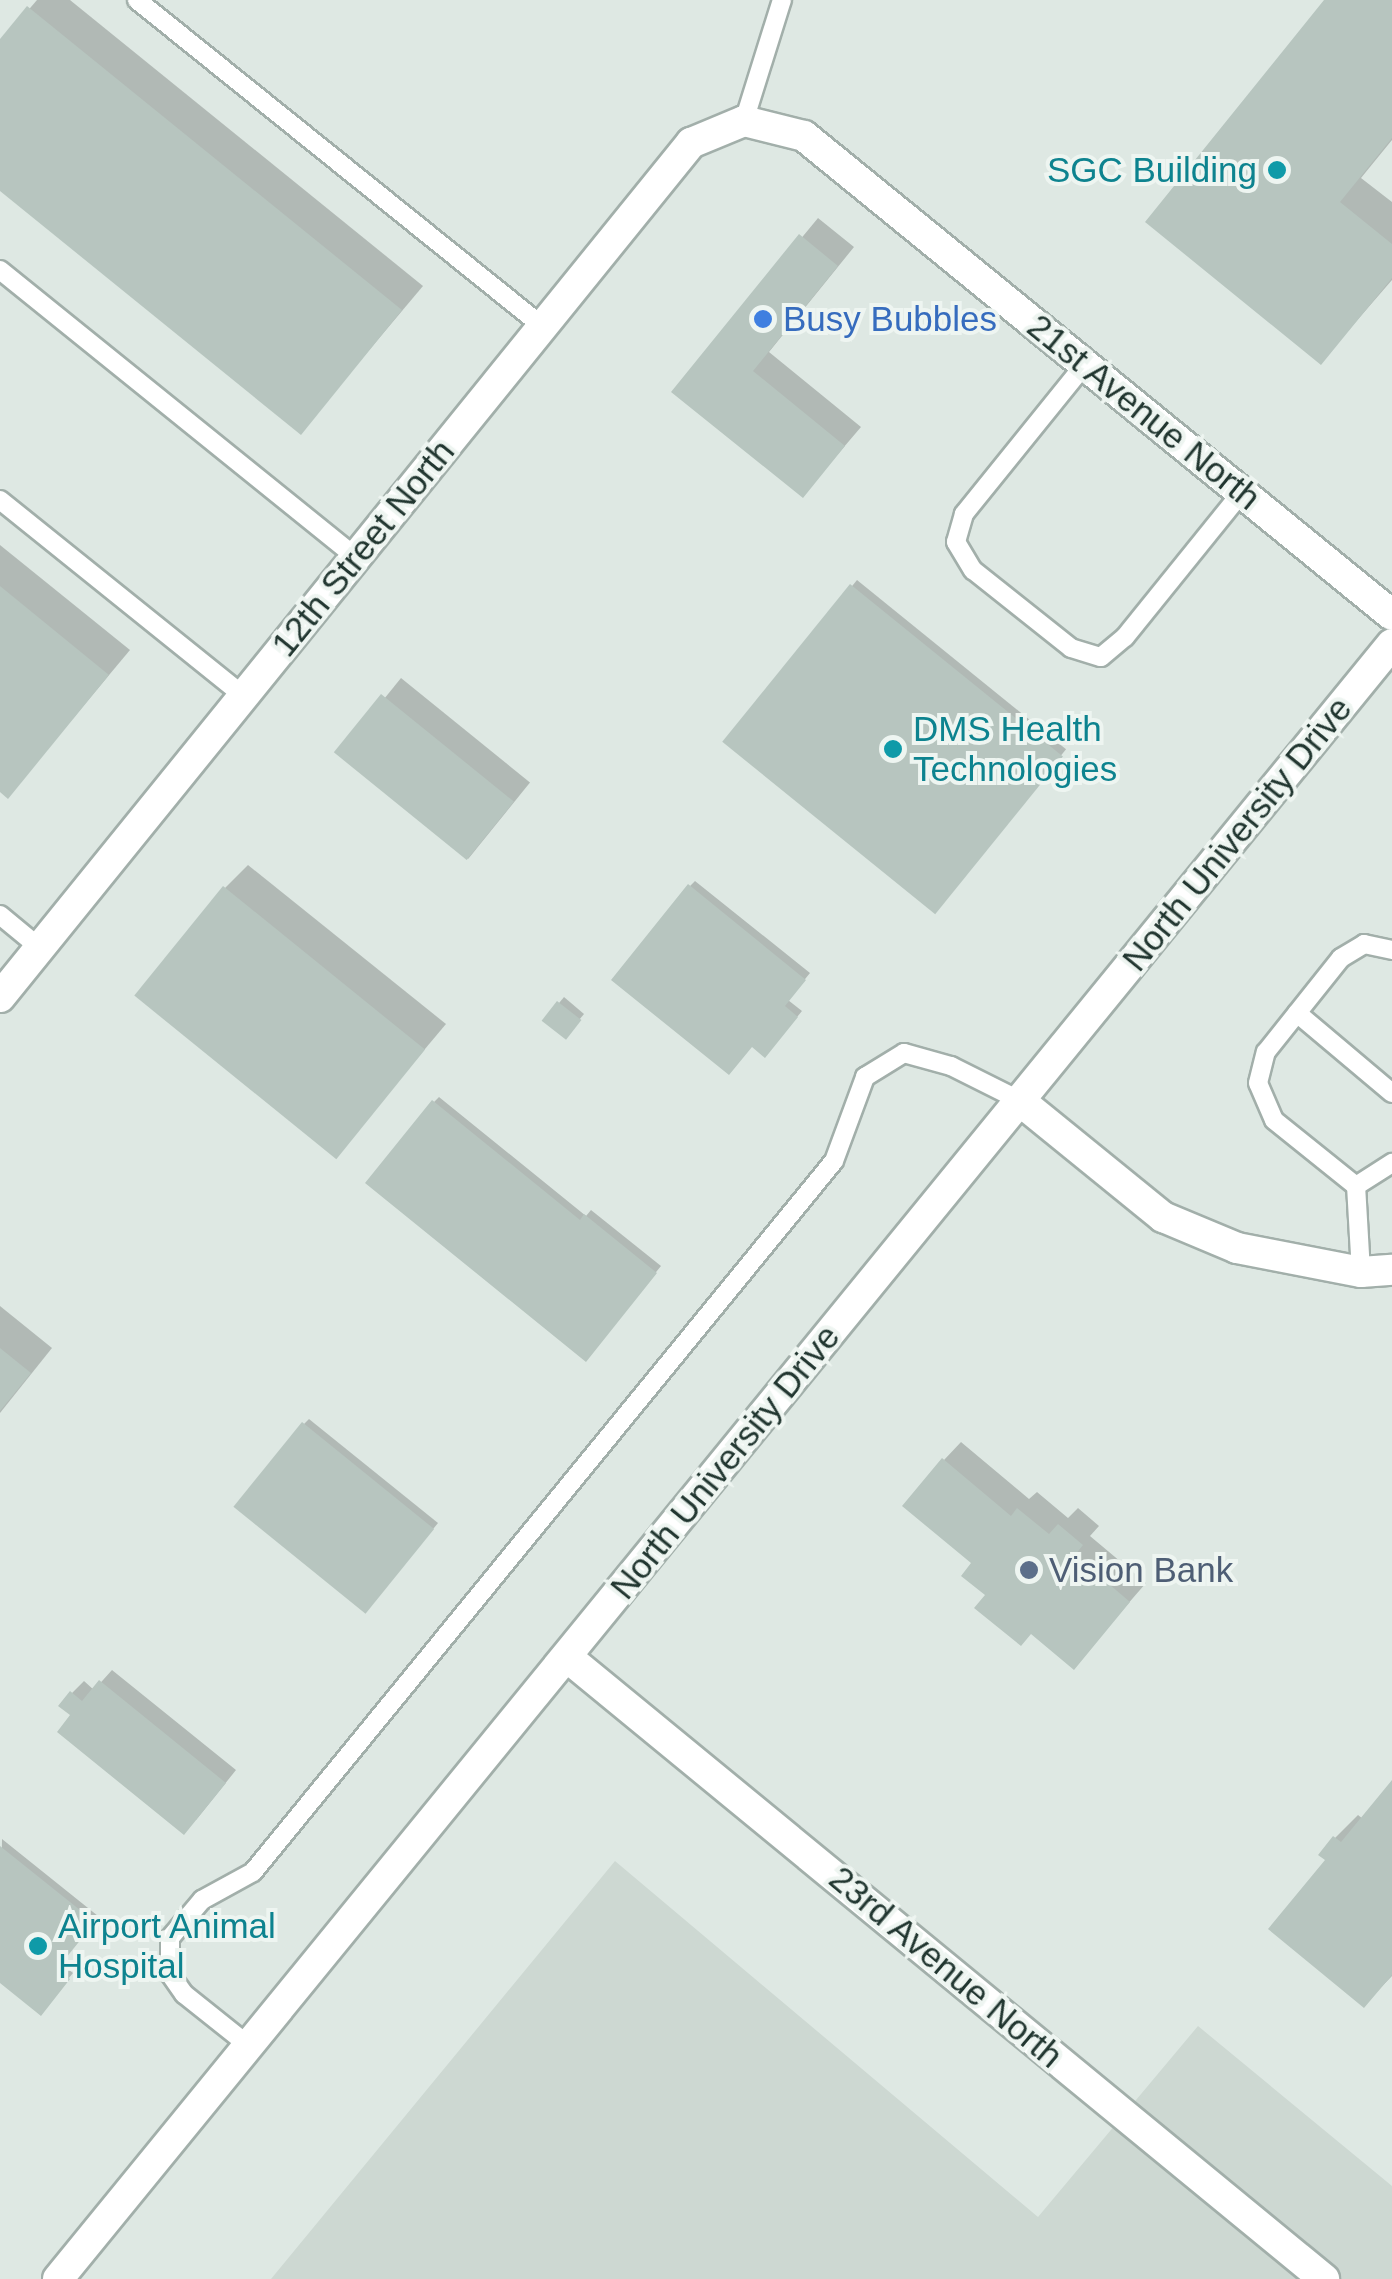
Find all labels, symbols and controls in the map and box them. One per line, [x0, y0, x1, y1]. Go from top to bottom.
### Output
place label: SGC Building [1047, 149, 1257, 191]
marker: SGC Building [1266, 159, 1288, 181]
place label: Busy Bubbles [783, 298, 997, 340]
street label: 21st Avenue North [1018, 305, 1270, 519]
marker: Busy Bubbles [752, 308, 774, 330]
street label: 12th Street North [263, 431, 463, 665]
street label: North University Drive [1114, 689, 1360, 979]
place label: DMS Health Technologies [913, 708, 1117, 790]
marker: DMS Health Technologies [882, 738, 904, 760]
street label: North University Drive [602, 1317, 848, 1607]
place label: Vision Bank [1049, 1549, 1233, 1591]
marker: Vision Bank [1018, 1559, 1040, 1581]
street label: 23rd Avenue North [820, 1857, 1072, 2077]
place label: Airport Animal Hospital [58, 1905, 278, 1987]
marker: Airport Animal Hospital [27, 1935, 49, 1957]

